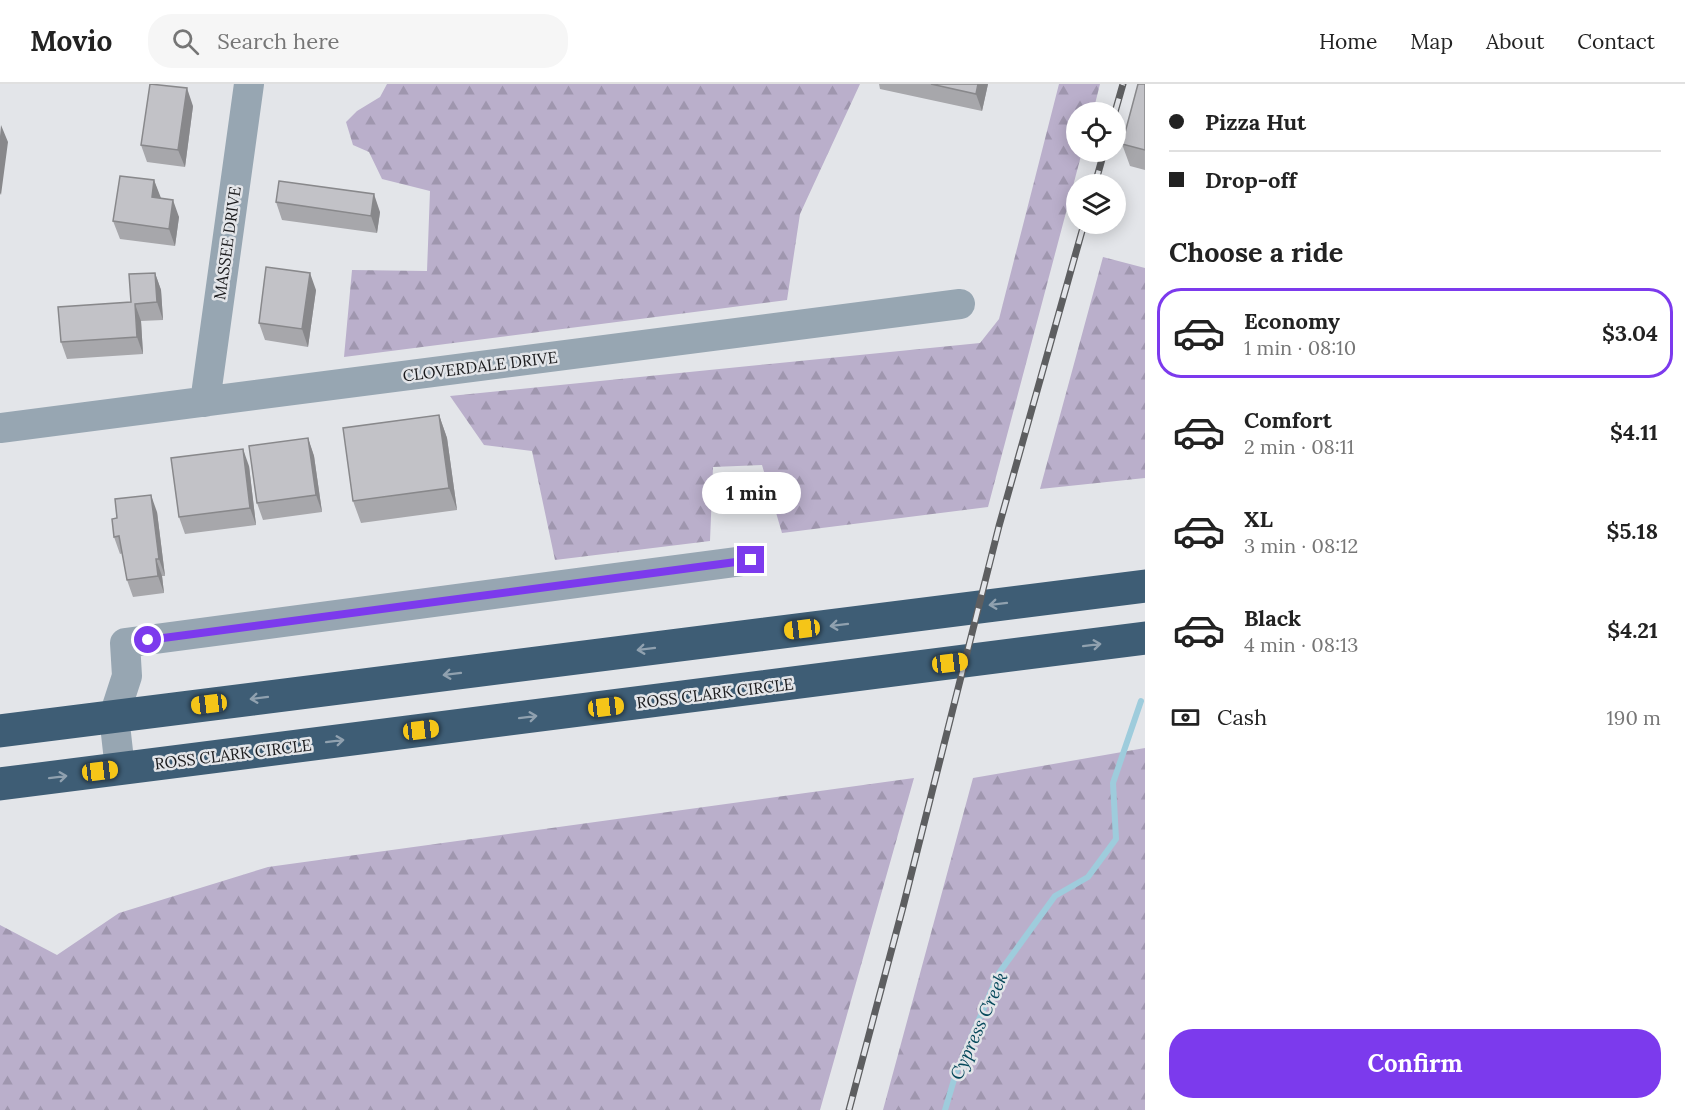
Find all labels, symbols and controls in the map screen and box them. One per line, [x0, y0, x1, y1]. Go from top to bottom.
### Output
search box [148, 14, 568, 68]
text: Movio [30, 23, 112, 59]
icon: search [169, 25, 202, 58]
text: Search here [217, 27, 339, 55]
text: Home [1319, 28, 1377, 55]
text: Map [1410, 28, 1453, 55]
text: About [1486, 28, 1544, 55]
text: Contact [1577, 28, 1655, 55]
map controls [1066, 102, 1126, 234]
button: locate [1066, 102, 1126, 162]
text: Pizza Hut [1205, 108, 1306, 136]
text: Drop-off [1205, 166, 1297, 194]
button: layers [1066, 174, 1126, 234]
street label: MASSEE DRIVE [209, 185, 245, 301]
text: Choose a ride [1169, 235, 1343, 269]
icon: car [1172, 306, 1226, 360]
text: Economy [1244, 307, 1340, 335]
text: $3.04 [1602, 319, 1658, 347]
text: 1 min · 08:10 [1244, 335, 1356, 360]
street label: CLOVERDALE DRIVE [401, 347, 559, 385]
icon: car [1172, 405, 1226, 459]
text: Comfort [1244, 406, 1332, 434]
text: $4.11 [1610, 418, 1658, 446]
text: 2 min · 08:11 [1244, 434, 1354, 459]
callout: 1 min [702, 473, 801, 515]
text: 1 min [726, 480, 777, 505]
icon: car [1172, 504, 1226, 558]
text: XL [1244, 505, 1273, 533]
text: $5.18 [1607, 517, 1658, 545]
text: 3 min · 08:12 [1244, 533, 1358, 558]
route end [737, 546, 764, 573]
one-way arrow [989, 599, 1008, 610]
icon: car [1172, 603, 1226, 657]
text: Black [1244, 604, 1301, 632]
text: $4.21 [1607, 616, 1658, 644]
car [783, 618, 821, 640]
one-way arrow [830, 619, 850, 630]
route start [134, 626, 161, 653]
text: 4 min · 08:13 [1244, 632, 1358, 657]
one-way arrow [1082, 639, 1102, 650]
one-way arrow [636, 644, 656, 655]
car [931, 652, 969, 674]
one-way arrow [443, 668, 463, 679]
street label: ROSS CLARK CIRCLE [635, 673, 795, 713]
car [190, 693, 228, 715]
one-way arrow [249, 693, 269, 704]
car [587, 696, 625, 718]
icon: cash [1169, 701, 1202, 734]
text: Cash [1217, 703, 1267, 731]
text: 190 m [1607, 705, 1661, 730]
one-way arrow [518, 711, 538, 722]
car [402, 719, 440, 741]
street label: ROSS CLARK CIRCLE [153, 734, 313, 774]
one-way arrow [324, 736, 344, 747]
car [81, 760, 119, 782]
one-way arrow [48, 771, 67, 782]
water label: Cypress Creek [945, 968, 1013, 1083]
button: Confirm [1169, 1029, 1661, 1098]

